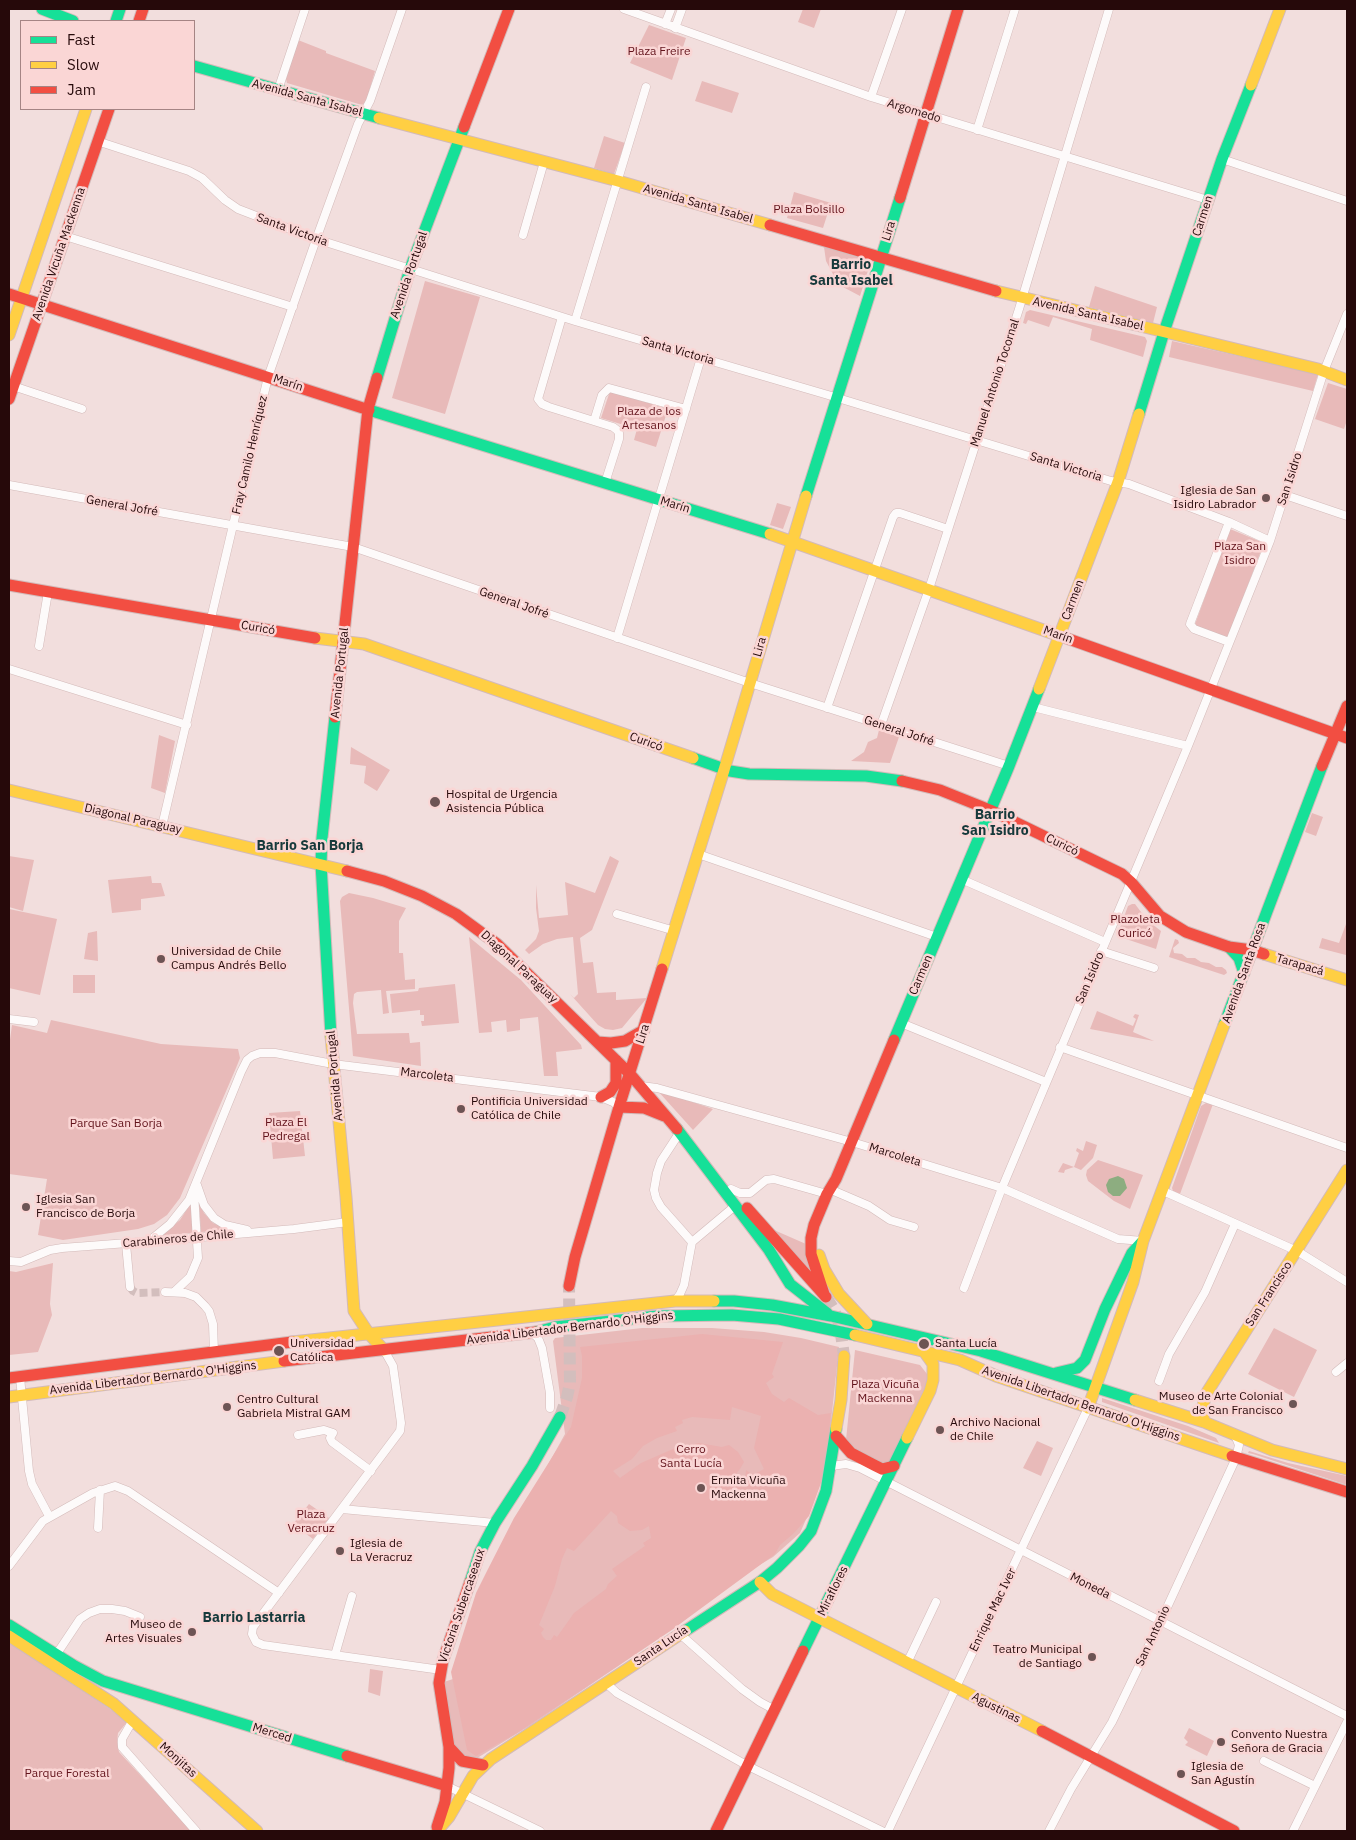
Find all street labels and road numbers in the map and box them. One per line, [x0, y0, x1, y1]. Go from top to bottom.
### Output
street label: Avenida Santa Isabel [250, 76, 364, 120]
street label: Argomedo [885, 96, 943, 126]
street label: Avenida Santa Isabel [642, 181, 754, 227]
street label: Avenida Vicuña Mackenna [29, 185, 89, 323]
street label: Carmen [1190, 194, 1216, 238]
street label: Santa Victoria [254, 210, 330, 250]
street label: Lira [879, 219, 899, 243]
street label: Avenida Portugal [387, 230, 431, 320]
street label: Avenida Santa Isabel [1031, 294, 1145, 334]
street label: Manuel Antonio Tocornal [968, 317, 1022, 449]
street label: Santa Victoria [640, 334, 716, 368]
street label: Marín [271, 371, 305, 395]
street label: Fray Camilo Henríquez [229, 394, 271, 516]
street label: Santa Victoria [1028, 449, 1104, 485]
street label: San Isidro [1275, 451, 1305, 507]
street label: General Jofré [85, 493, 159, 519]
street label: Marín [658, 494, 692, 516]
street label: Carmen [1059, 578, 1087, 622]
street label: General Jofré [477, 584, 551, 622]
street label: Curicó [240, 618, 276, 638]
street label: Marín [1041, 623, 1075, 647]
street label: Avenida Portugal [328, 627, 352, 719]
street label: Lira [750, 636, 770, 658]
street label: General Jofré [862, 713, 936, 749]
street label: Curicó [627, 729, 665, 755]
street label: Diagonal Paraguay [83, 801, 183, 837]
street label: Curicó [1043, 831, 1081, 859]
street label: Avenida Santa Rosa [1219, 921, 1269, 1025]
street label: Diagonal Paraguay [478, 928, 560, 1006]
street label: San Isidro [1073, 950, 1107, 1006]
street label: Tarapacá [1274, 951, 1326, 979]
street label: Carmen [906, 953, 936, 997]
street label: Lira [633, 1022, 653, 1046]
street label: Avenida Portugal [324, 1030, 346, 1122]
street label: Marcoleta [399, 1065, 455, 1085]
street label: Marcoleta [867, 1140, 923, 1170]
street label: Carabineros de Chile [122, 1227, 234, 1251]
street label: San Francisco [1243, 1259, 1295, 1329]
street label: Avenida Libertador Bernardo O'Higgins [466, 1308, 674, 1348]
street label: Avenida Libertador Bernardo O'Higgins [49, 1358, 257, 1398]
street label: Avenida Libertador Bernardo O'Higgins [980, 1363, 1182, 1445]
street label: Victoria Subercaseaux [436, 1547, 488, 1665]
street label: Miraflores [815, 1564, 851, 1618]
street label: Enrique Mac Iver [967, 1566, 1019, 1654]
street label: Moneda [1067, 1570, 1113, 1602]
street label: San Antonio [1133, 1604, 1173, 1668]
street label: Santa Lucía [631, 1623, 691, 1669]
street label: Agustinas [969, 1690, 1023, 1726]
street label: Merced [251, 1720, 293, 1746]
street label: Monjitas [156, 1739, 200, 1781]

